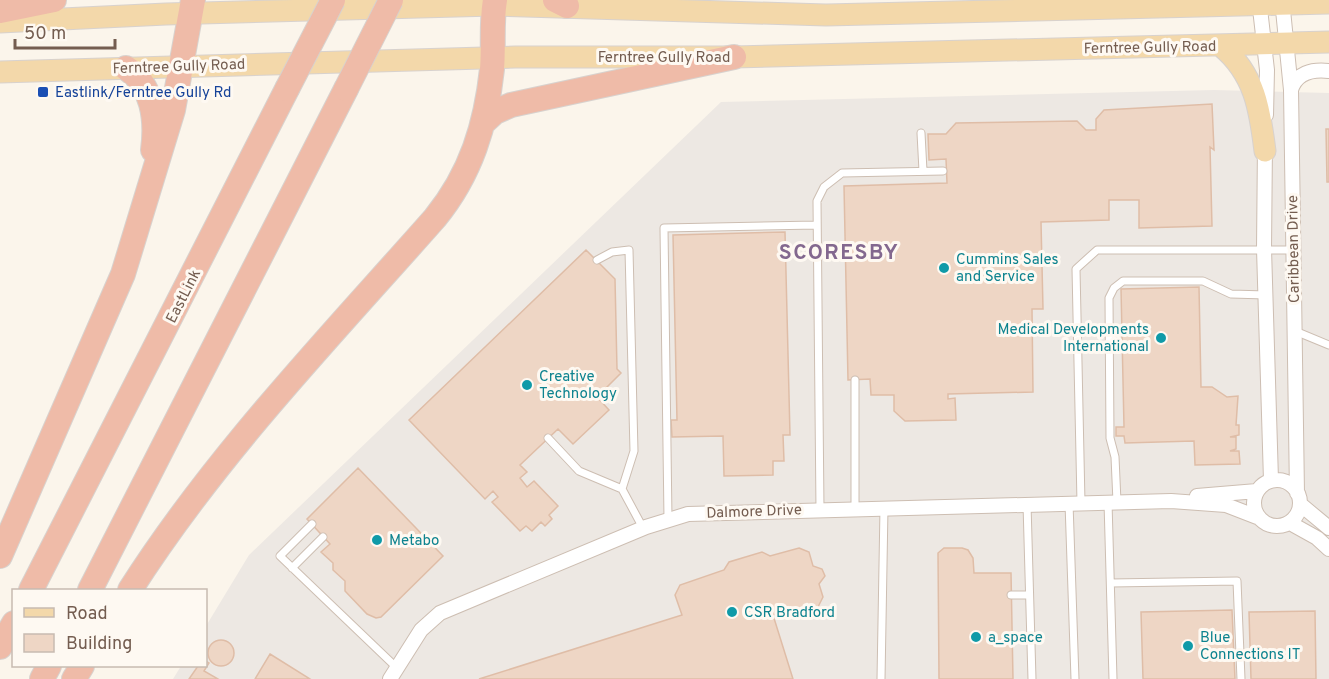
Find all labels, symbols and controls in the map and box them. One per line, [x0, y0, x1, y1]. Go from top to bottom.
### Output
scale bar [15, 12, 116, 50]
text: 50 m [24, 23, 66, 46]
street label: Ferntree Gully Road [1084, 38, 1217, 59]
street label: Ferntree Gully Road [598, 49, 730, 68]
street label: Ferntree Gully Road [112, 56, 246, 79]
place label: Eastlink/Ferntree Gully Rd [55, 84, 232, 103]
marker: Eastlink/Ferntree Gully Rd [36, 85, 50, 99]
street label: Caribbean Drive [1284, 195, 1305, 303]
district label: SCORESBY [779, 240, 899, 267]
place label: Cummins Sales and Service [956, 251, 1058, 287]
marker: Cummins Sales and Service [937, 261, 951, 275]
street label: EastLink [163, 267, 206, 327]
place label: Medical Developments International [998, 321, 1149, 357]
marker: Medical Developments International [1154, 331, 1168, 345]
place label: Creative Technology [539, 368, 617, 404]
marker: Creative Technology [520, 378, 534, 392]
street label: Dalmore Drive [706, 501, 802, 524]
place label: Metabo [389, 532, 439, 551]
marker: Metabo [370, 533, 384, 547]
legend [12, 589, 207, 667]
text: Road [66, 603, 108, 626]
place label: CSR Bradford [744, 604, 835, 623]
marker: CSR Bradford [725, 605, 739, 619]
place label: a_space [988, 629, 1043, 648]
place label: Blue Connections IT [1200, 629, 1300, 665]
marker: a_space [969, 630, 983, 644]
text: Building [66, 633, 132, 656]
marker: Blue Connections IT [1181, 639, 1195, 653]

